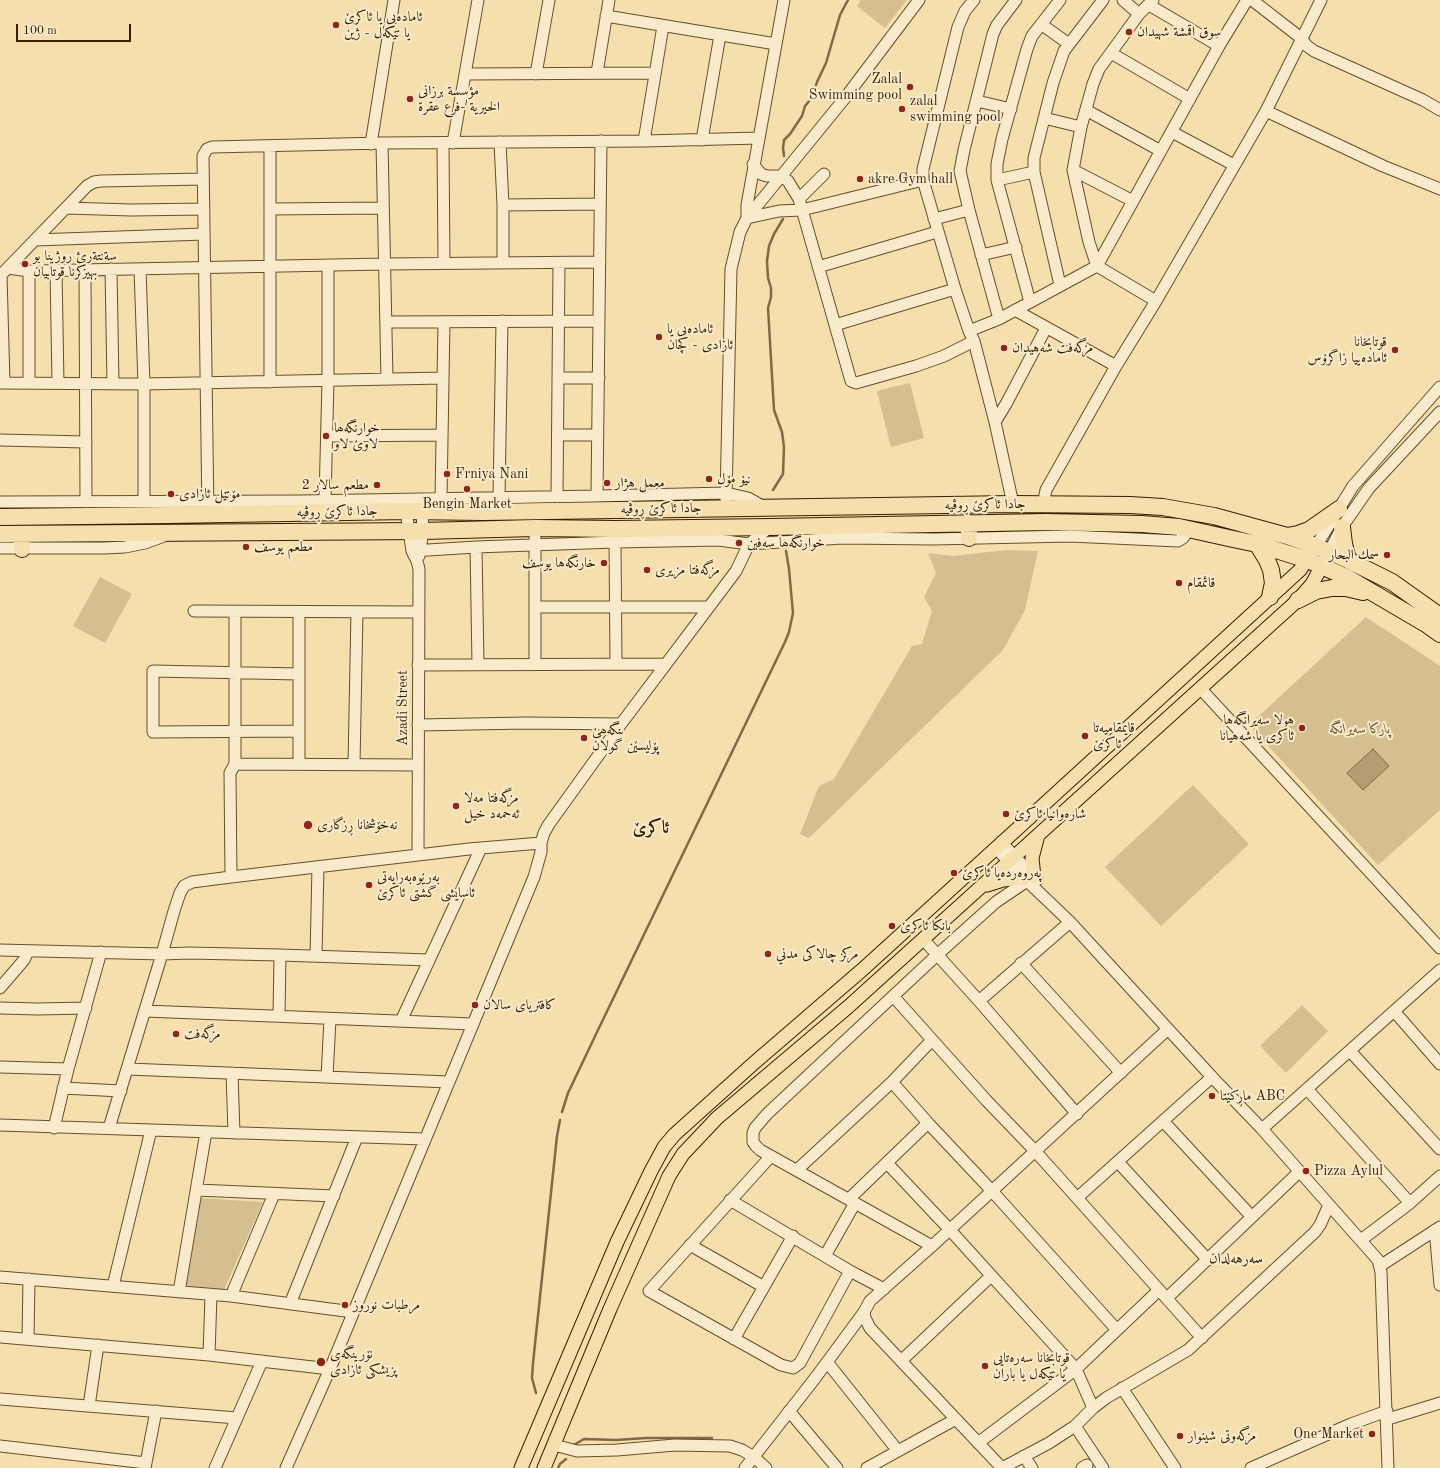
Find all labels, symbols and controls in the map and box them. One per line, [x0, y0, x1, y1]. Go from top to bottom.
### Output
place label: ئامادەیی یا ئاکرێ یا تێکەل - ژین [344, 9, 422, 42]
scale bar [18, 16, 133, 42]
marker: ئامادەیی یا ئاکرێ یا تێکەل - ژین [331, 20, 341, 30]
place label: سوق اقمشة شهيدان [1137, 24, 1221, 40]
text: 100 m [23, 25, 57, 37]
marker: سوق اقمشة شهيدان [1124, 27, 1134, 37]
place label: Zalal Swimming pool [809, 71, 902, 104]
marker: Zalal Swimming pool [905, 82, 915, 92]
place label: مؤسسة برزانى الخيرية -فرع عقرة [418, 83, 500, 116]
place label: zalal swimming pool [910, 93, 1001, 126]
marker: مؤسسة برزانى الخيرية -فرع عقرة [405, 94, 415, 104]
marker: zalal swimming pool [897, 104, 907, 114]
place label: akre Gym hall [868, 171, 953, 187]
marker: akre Gym hall [855, 174, 865, 184]
place label: سةنتةرئ روژينا بو بهيزكرنا قوتابيان [33, 248, 117, 280]
marker: سةنتةرئ روژينا بو بهيزكرنا قوتابيان [20, 259, 30, 269]
place label: ئامادەیی یا ئازادی - کچان [667, 321, 733, 354]
marker: ئامادەیی یا ئازادی - کچان [654, 332, 664, 342]
place label: قوتابخانا ئامادەییا زاگرۆس [1307, 334, 1387, 366]
place label: مزگەفت شه‌هيدان [1012, 340, 1093, 356]
marker: مزگەفت شه‌هيدان [999, 343, 1009, 353]
marker: قوتابخانا ئامادەییا زاگرۆس [1390, 345, 1400, 355]
place label: خوارنگەھا لاوێ لاو [334, 420, 380, 452]
marker: خوارنگەھا لاوێ لاو [321, 431, 331, 441]
place label: Frniya Nani [455, 466, 528, 482]
marker: Frniya Nani [442, 469, 452, 479]
place label: نیۆ مۆل [717, 471, 751, 487]
marker: نیۆ مۆل [704, 474, 714, 484]
place label: معمل هژار [615, 475, 665, 491]
place label: مطعم سالار 2 [302, 477, 369, 493]
marker: معمل هژار [602, 478, 612, 488]
marker: مطعم سالار 2 [372, 480, 382, 490]
marker: Bengin Market [462, 484, 472, 494]
place label: مۆتێل ئازادی [179, 486, 241, 502]
marker: مۆتێل ئازادی [166, 489, 176, 499]
place label: Bengin Market [422, 496, 512, 512]
street label: جادا ئاکرێ ڕوڤیە [944, 496, 1026, 514]
street label: جادا ئاکرێ ڕوڤیە [620, 500, 702, 518]
street label: جادا ئاکرێ ڕوڤیە [296, 503, 378, 521]
place label: خوارنگەھا سەفین [747, 535, 825, 551]
marker: خوارنگەھا سەفین [734, 538, 744, 548]
place label: مطعم يوسف [254, 539, 313, 555]
marker: مطعم يوسف [241, 542, 251, 552]
place label: سمك البحار [1329, 547, 1379, 563]
marker: سمك البحار [1382, 550, 1392, 560]
place label: خارنگەها یوسف [522, 555, 596, 571]
marker: خارنگەها یوسف [599, 558, 609, 568]
place label: مزگەفتا مزیری [655, 562, 720, 578]
marker: مزگەفتا مزیری [642, 565, 652, 575]
place label: قائمقام [1187, 575, 1215, 591]
marker: قائمقام [1174, 578, 1184, 588]
street label: Azadi Street [395, 670, 411, 746]
place label: هولا سەیرانگەها ئاکری یا شەهیانا [1220, 712, 1294, 744]
place label: قایمقامیەتا ئاکرێ [1093, 720, 1135, 752]
park label: پارکا سەیرانگه [1330, 721, 1390, 737]
place label: بنگە‌ھێ پۆلیسێن گولان [592, 722, 659, 754]
marker: هولا سەیرانگەها ئاکری یا شەهیانا [1297, 723, 1307, 733]
marker: قایمقامیەتا ئاکرێ [1080, 731, 1090, 741]
marker: بنگە‌ھێ پۆلیسێن گولان [579, 733, 589, 743]
place label: مزگەفتا مەلا ئەحمەد خیل [464, 790, 519, 822]
marker: مزگەفتا مەلا ئەحمەد خیل [451, 801, 461, 811]
place label: شارەوانیا ئاکرێ [1014, 806, 1086, 822]
marker: شارەوانیا ئاکرێ [1001, 809, 1011, 819]
place label: نەخۆشخانا ڕزگاری [317, 817, 397, 833]
district label: ئاکرێ [633, 817, 669, 839]
marker: نەخۆشخانا ڕزگاری [302, 819, 314, 831]
place label: پەروەردەیا ئاكرێ [962, 865, 1042, 881]
marker: پەروەردەیا ئاكرێ [949, 868, 959, 878]
place label: بەرێوەبەرایەتی ئاسایشی گشتی ئاکرێ [377, 869, 475, 902]
marker: بەرێوەبەرایەتی ئاسایشی گشتی ئاکرێ [364, 880, 374, 890]
place label: بانکا ئاکرێ [900, 918, 951, 934]
marker: بانکا ئاکرێ [887, 921, 897, 931]
place label: مركز چالاکى مدني [776, 946, 858, 962]
marker: مركز چالاکى مدني [763, 949, 773, 959]
place label: کافتریای سالان [483, 997, 556, 1013]
marker: کافتریای سالان [470, 1000, 480, 1010]
place label: مزگەفت [184, 1026, 221, 1042]
marker: مزگەفت [171, 1029, 181, 1039]
place label: ماڕکێتا ABC [1220, 1088, 1285, 1104]
marker: ماڕکێتا ABC [1207, 1091, 1217, 1101]
place label: Pizza Aylul [1314, 1163, 1383, 1179]
marker: Pizza Aylul [1301, 1166, 1311, 1176]
district label: سەرهەلدان [1209, 1250, 1263, 1268]
place label: مرطبات نوروز [353, 1297, 420, 1313]
marker: مرطبات نوروز [340, 1300, 350, 1310]
place label: نۆرینگەی پزیشکی ئازادی [330, 1346, 397, 1378]
place label: قوتابخانا سەرەتایی یا تێکەل یا باران [993, 1350, 1070, 1382]
marker: نۆرینگەی پزیشکی ئازادی [315, 1356, 327, 1368]
marker: قوتابخانا سەرەتایی یا تێکەل یا باران [980, 1361, 990, 1371]
place label: One Market [1293, 1426, 1364, 1442]
place label: مزگەوتی شينوار [1188, 1428, 1256, 1444]
marker: One Market [1367, 1429, 1377, 1439]
marker: مزگەوتی شينوار [1175, 1431, 1185, 1441]

